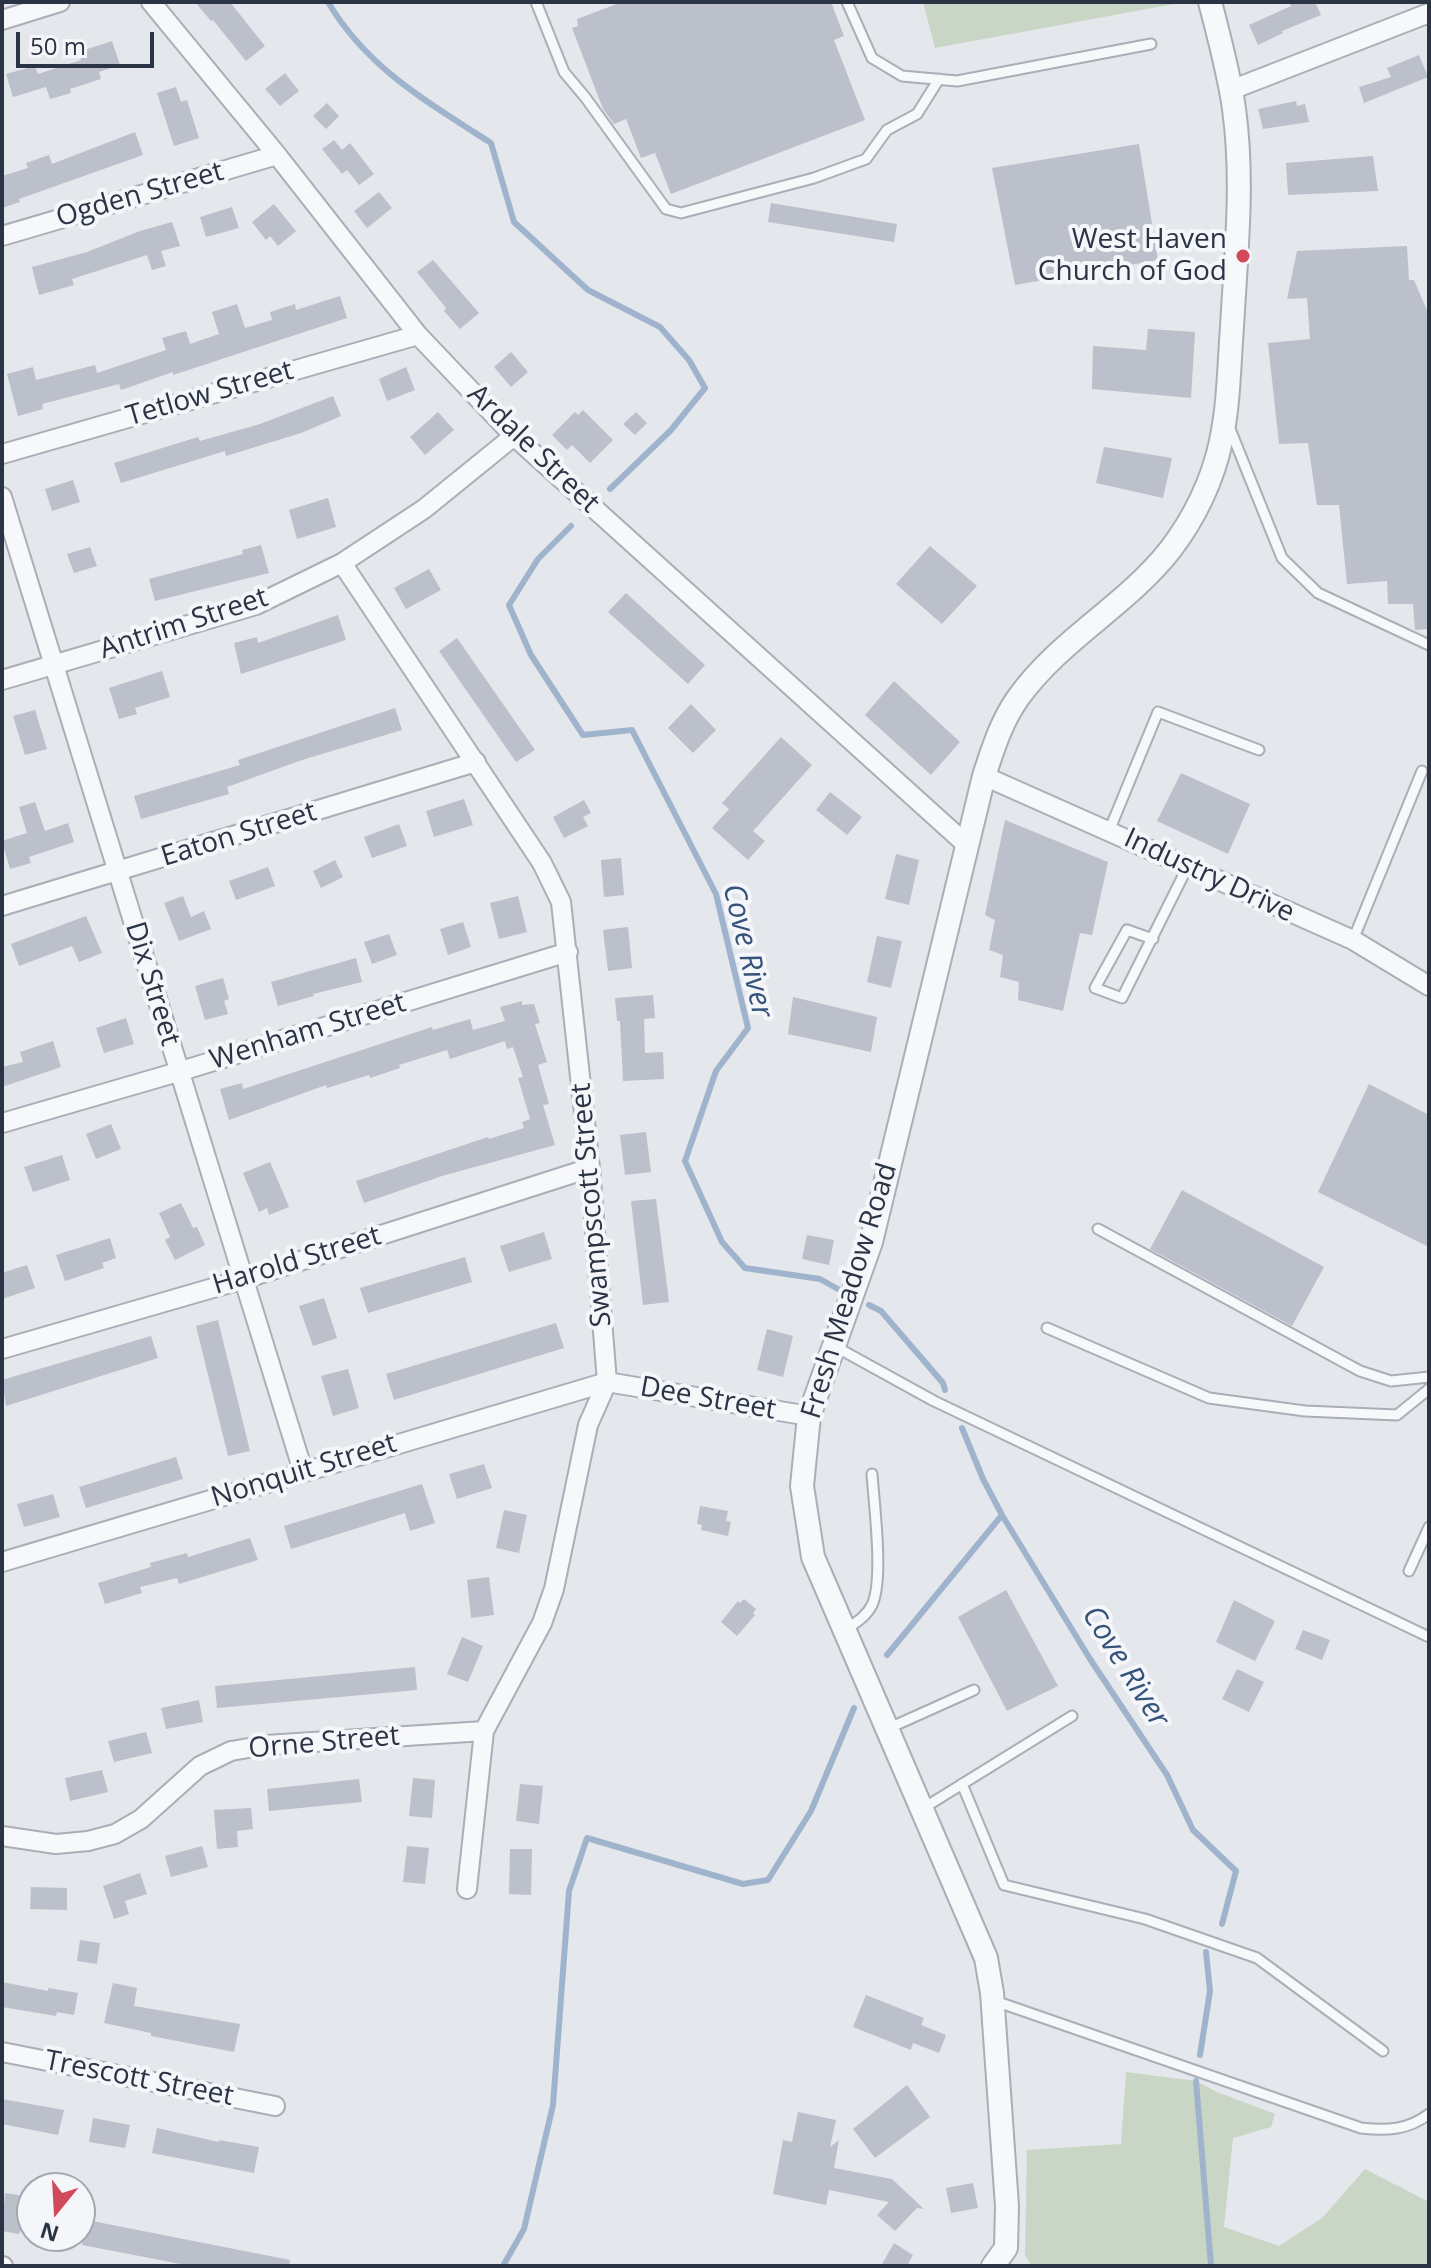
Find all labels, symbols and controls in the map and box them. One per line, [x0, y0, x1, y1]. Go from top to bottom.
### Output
scale bar [20, 16, 158, 66]
text: 50 m [30, 29, 86, 62]
street label: Ogden Street [52, 155, 228, 235]
place label: West Haven Church of God [1038, 223, 1227, 289]
marker: West Haven Church of God [1234, 247, 1252, 265]
street label: Tetlow Street [123, 354, 297, 434]
street label: Ardale Street [460, 378, 606, 520]
street label: Antrim Street [96, 581, 272, 667]
street label: Eaton Street [157, 795, 321, 875]
street label: Industry Drive [1119, 822, 1299, 930]
water label: Cove River [714, 880, 780, 1022]
street label: Dix Street [117, 918, 187, 1050]
street label: Wenham Street [206, 986, 410, 1078]
street label: Swampscott Street [565, 1082, 619, 1328]
street label: Fresh Meadow Road [795, 1159, 905, 1423]
street label: Harold Street [209, 1219, 385, 1303]
street label: Dee Street [638, 1371, 778, 1427]
street label: Nonquit Street [207, 1427, 401, 1515]
water label: Cove River [1074, 1600, 1176, 1734]
street label: Orne Street [247, 1720, 401, 1766]
street label: Trescott Street [42, 2044, 236, 2114]
north arrow [16, 2172, 96, 2252]
text: N [36, 2216, 62, 2250]

